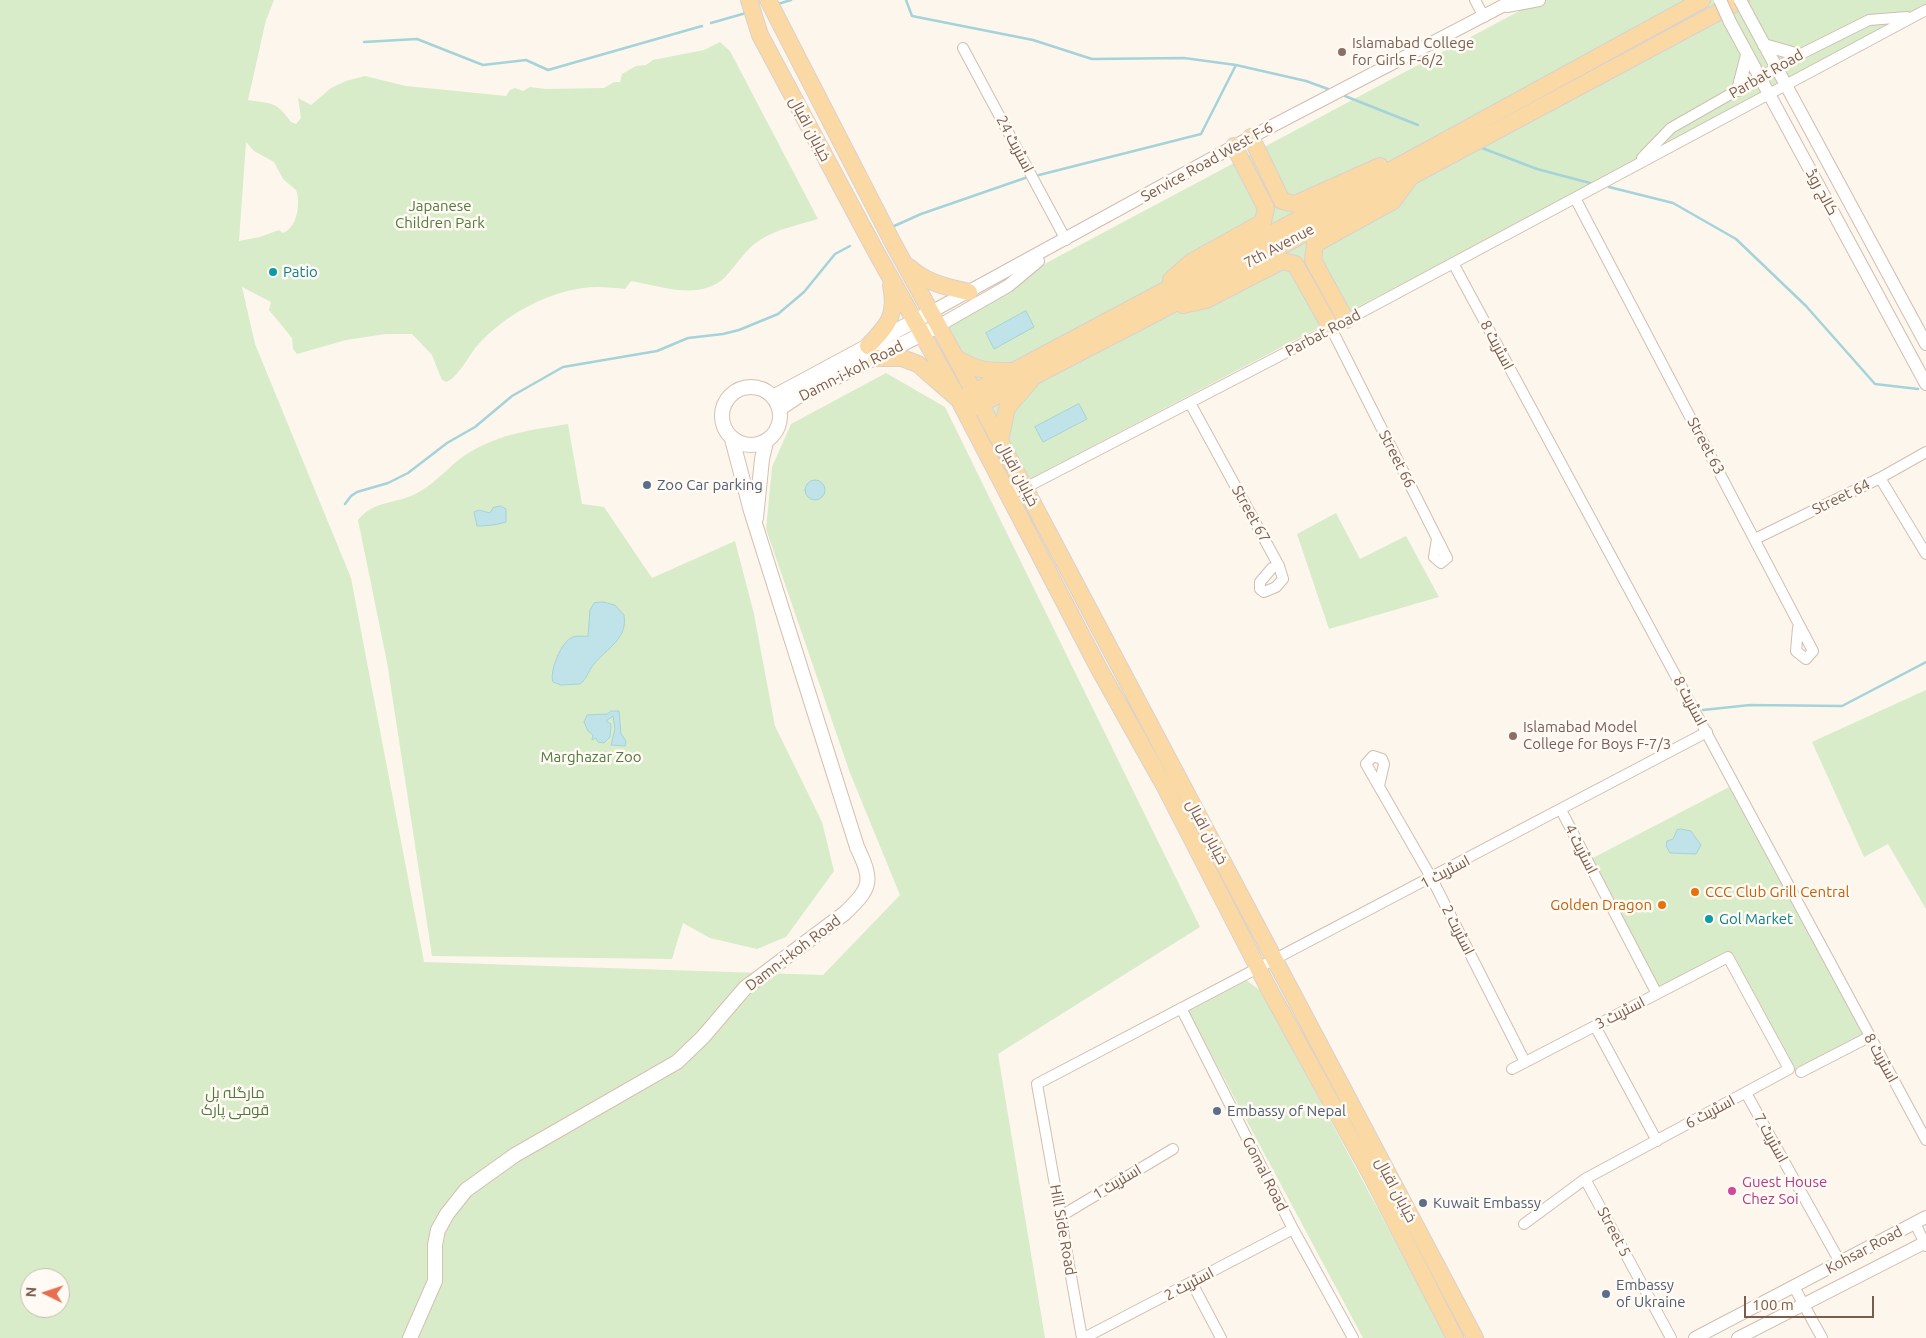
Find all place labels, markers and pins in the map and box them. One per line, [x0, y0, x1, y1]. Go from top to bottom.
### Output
place label: Islamabad College for Girls F-6/2 [1352, 34, 1474, 69]
marker: Islamabad College for Girls F-6/2 [1336, 46, 1348, 58]
place label: Patio [283, 263, 318, 281]
marker: Patio [267, 266, 279, 278]
place label: Zoo Car parking [657, 476, 763, 494]
marker: Zoo Car parking [641, 479, 653, 491]
place label: Islamabad Model College for Boys F-7/3 [1523, 718, 1671, 753]
marker: Islamabad Model College for Boys F-7/3 [1507, 730, 1519, 742]
place label: CCC Club Grill Central [1705, 883, 1849, 901]
marker: CCC Club Grill Central [1689, 886, 1701, 898]
place label: Golden Dragon [1550, 896, 1652, 914]
marker: Golden Dragon [1656, 899, 1668, 911]
place label: Gol Market [1719, 910, 1793, 928]
marker: Gol Market [1703, 913, 1715, 925]
place label: Embassy of Nepal [1227, 1102, 1346, 1120]
marker: Embassy of Nepal [1211, 1105, 1223, 1117]
place label: Guest House Chez Soi [1742, 1173, 1827, 1208]
marker: Guest House Chez Soi [1726, 1185, 1738, 1197]
place label: Kuwait Embassy [1433, 1194, 1541, 1212]
marker: Kuwait Embassy [1417, 1197, 1429, 1209]
place label: Embassy of Ukraine [1616, 1276, 1686, 1311]
marker: Embassy of Ukraine [1600, 1288, 1612, 1300]

